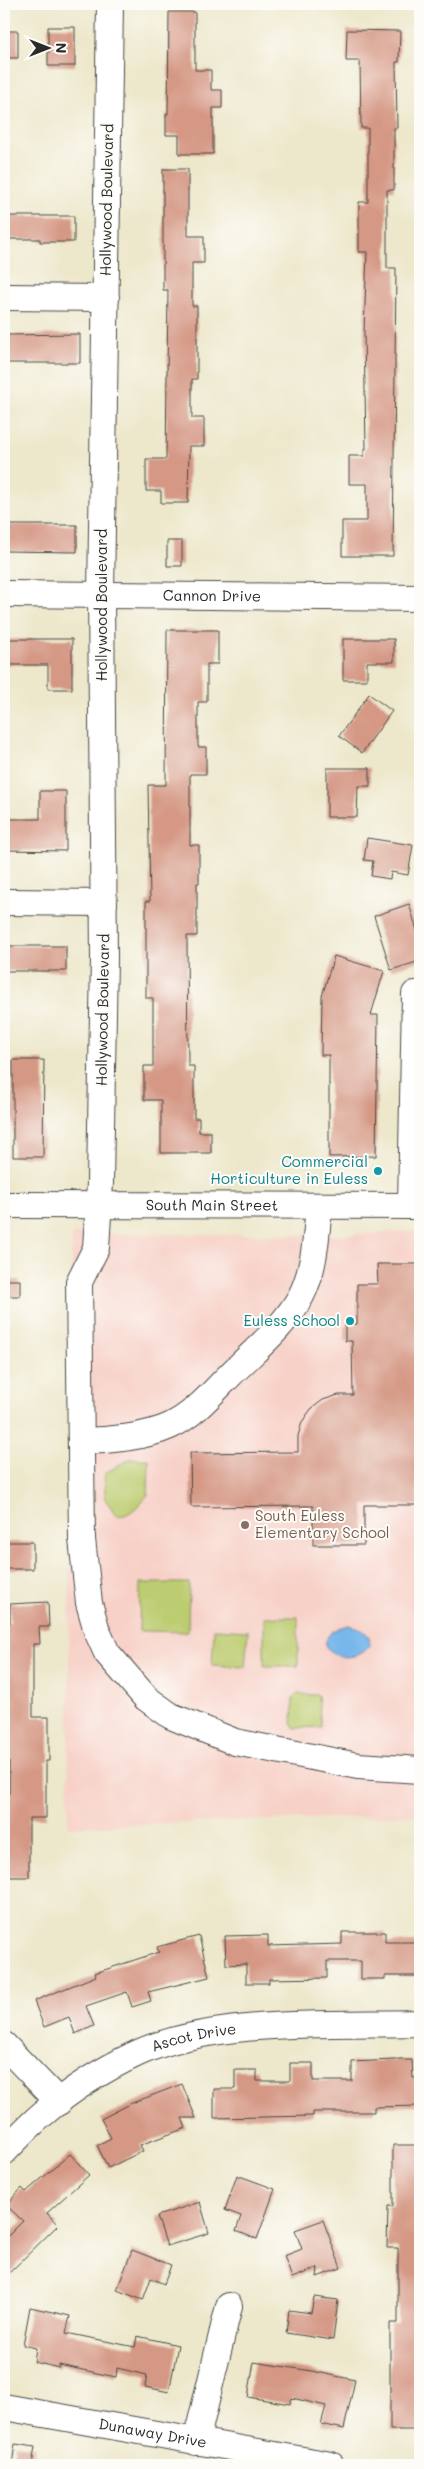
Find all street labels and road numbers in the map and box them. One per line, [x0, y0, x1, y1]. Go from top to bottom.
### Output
street label: Hollywood Boulevard [95, 124, 117, 276]
street label: Hollywood Boulevard [91, 529, 111, 681]
street label: Cannon Drive [163, 585, 261, 605]
street label: Hollywood Boulevard [91, 934, 113, 1086]
street label: South Main Street [146, 1194, 278, 1215]
street label: Ascot Drive [148, 2018, 237, 2056]
street label: Dunaway Drive [97, 2413, 209, 2452]

